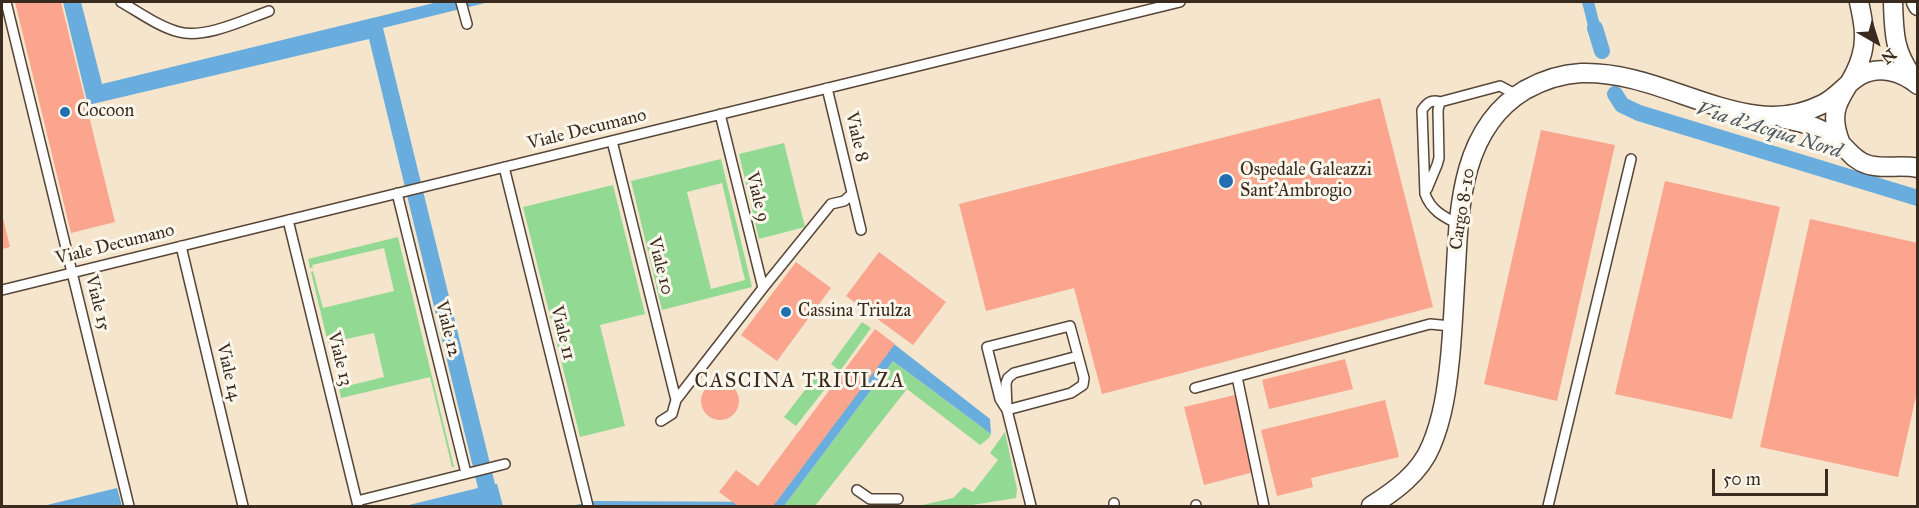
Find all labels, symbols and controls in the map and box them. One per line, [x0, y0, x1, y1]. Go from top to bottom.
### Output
north arrow [1847, 12, 1907, 72]
text: N [1877, 45, 1900, 68]
water label: Via d'Acqua Nord [1693, 97, 1845, 165]
place label: Cocoon [77, 101, 134, 123]
marker: Cocoon [58, 105, 72, 119]
street label: Viale Decumano [525, 105, 649, 155]
street label: Viale 8 [840, 110, 872, 164]
place label: Ospedale Galeazzi Sant'Ambrogio [1240, 160, 1372, 202]
street label: Cargo 8-10 [1446, 167, 1480, 251]
street label: Viale 9 [740, 170, 774, 224]
marker: Ospedale Galeazzi Sant'Ambrogio [1217, 172, 1235, 190]
street label: Viale Decumano [53, 220, 177, 270]
street label: Viale 10 [642, 235, 678, 297]
street label: Viale 15 [80, 273, 114, 333]
street label: Viale 12 [430, 299, 464, 359]
place label: Cassina Triulza [798, 301, 911, 323]
street label: Viale 11 [545, 303, 579, 363]
marker: Cassina Triulza [779, 305, 793, 319]
street label: Viale 13 [322, 329, 356, 389]
street label: Viale 14 [211, 341, 245, 403]
district label: CASCINA TRIULZA [695, 370, 905, 394]
scale bar [1715, 457, 1830, 495]
text: 50 m [1723, 468, 1761, 490]

